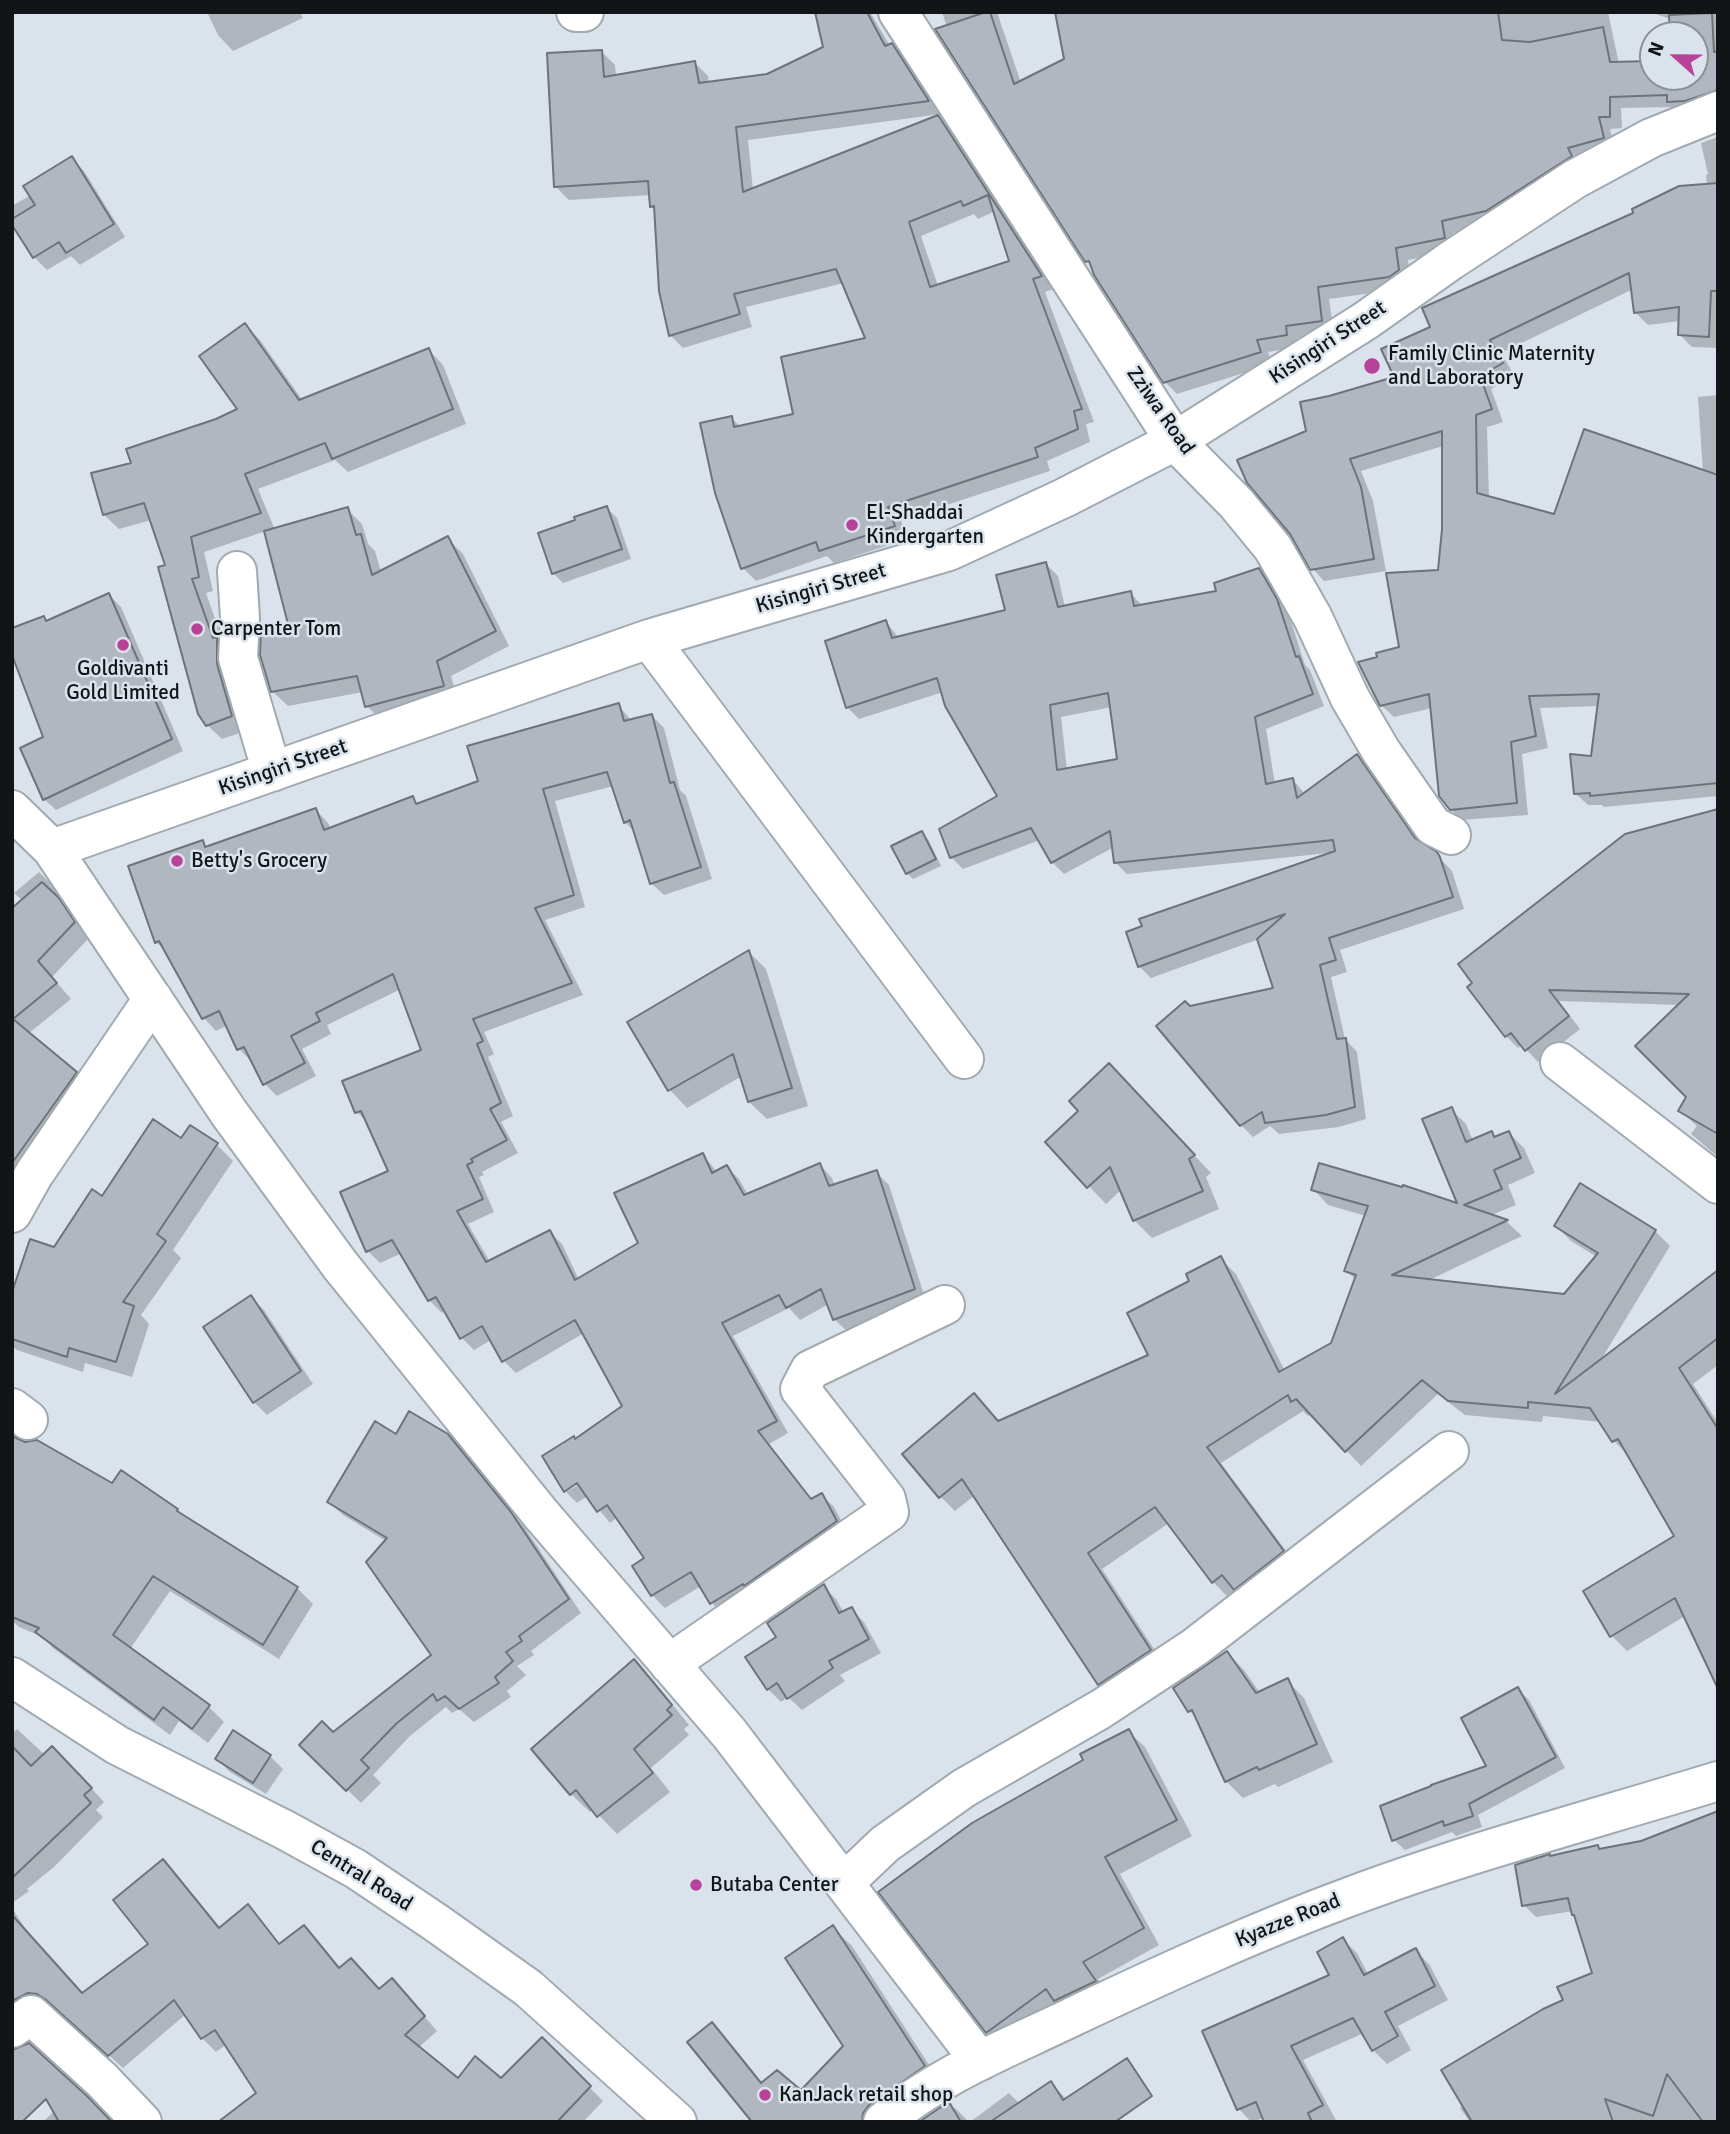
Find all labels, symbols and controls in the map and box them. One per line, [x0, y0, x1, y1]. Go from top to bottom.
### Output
north arrow [1639, 21, 1709, 91]
text: N [1643, 39, 1670, 60]
street label: Kisingiri Street [1265, 296, 1391, 390]
place label: Family Clinic Maternity and Laboratory [1388, 341, 1595, 391]
marker: Family Clinic Maternity and Laboratory [1362, 356, 1382, 376]
street label: Zziwa Road [1120, 362, 1200, 460]
place label: El-Shaddai Kindergarten [866, 500, 984, 550]
marker: El-Shaddai Kindergarten [844, 517, 860, 533]
street label: Kisingiri Street [753, 558, 889, 620]
place label: Carpenter Tom [211, 616, 341, 642]
marker: Carpenter Tom [189, 621, 205, 637]
marker: Goldivanti Gold Limited [115, 637, 131, 653]
place label: Goldivanti Gold Limited [66, 656, 180, 706]
street label: Kisingiri Street [215, 734, 351, 802]
place label: Betty's Grocery [191, 848, 327, 874]
marker: Betty's Grocery [169, 853, 185, 869]
street label: Central Road [305, 1835, 417, 1917]
place label: Butaba Center [710, 1872, 838, 1898]
marker: Butaba Center [688, 1877, 704, 1893]
street label: Kyazze Road [1232, 1889, 1344, 1953]
place label: KanJack retail shop [779, 2082, 953, 2108]
marker: KanJack retail shop [757, 2087, 773, 2103]

